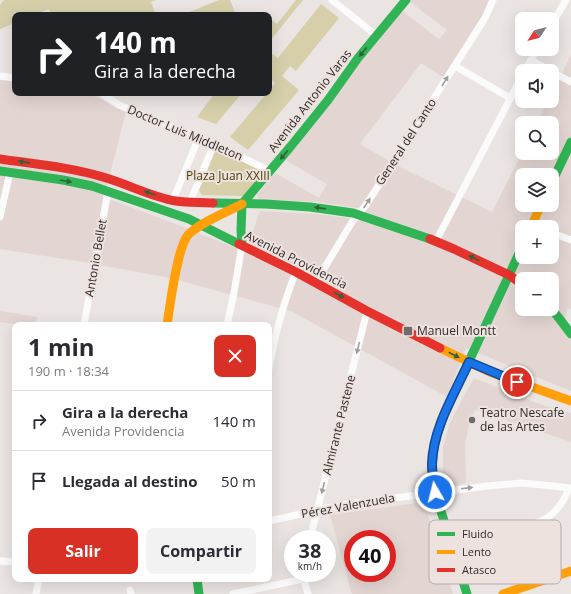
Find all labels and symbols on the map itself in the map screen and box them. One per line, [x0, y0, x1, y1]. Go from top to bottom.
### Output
north arrow [515, 12, 559, 56]
street label: Avenida Antonio Varas [264, 46, 355, 156]
one-way arrow [359, 46, 368, 57]
one-way arrow [441, 76, 449, 86]
street label: General del Canto [371, 95, 440, 189]
street label: Doctor Luis Middleton [125, 101, 246, 165]
one-way arrow [279, 149, 288, 160]
one-way arrow [18, 159, 30, 165]
park label: Plaza Juan XXIII [186, 167, 270, 184]
one-way arrow [60, 178, 72, 184]
one-way arrow [143, 190, 155, 196]
one-way arrow [363, 197, 371, 208]
one-way arrow [314, 205, 326, 211]
street label: Antonio Bellet [80, 218, 111, 298]
street label: Avenida Providencia [242, 226, 350, 293]
one-way arrow [468, 255, 480, 261]
one-way arrow [333, 291, 344, 298]
place label: Manuel Montt [417, 322, 496, 339]
marker: Manuel Montt [402, 325, 414, 337]
one-way arrow [355, 343, 361, 355]
one-way arrow [448, 352, 460, 358]
pin [500, 365, 534, 399]
street label: Almirante Pastene [318, 373, 359, 477]
place label: Teatro Nescafe de las Artes [480, 404, 564, 435]
marker: Teatro Nescafe de las Artes [467, 415, 477, 425]
position arrow [414, 471, 456, 513]
one-way arrow [320, 482, 326, 494]
one-way arrow [461, 485, 473, 491]
street label: Pérez Valenzuela [300, 489, 396, 522]
legend [429, 520, 561, 584]
text: Fluido [462, 526, 494, 541]
speed limit sign: 40 [344, 530, 396, 582]
text: Lento [462, 544, 492, 559]
text: Atasco [462, 562, 497, 577]

